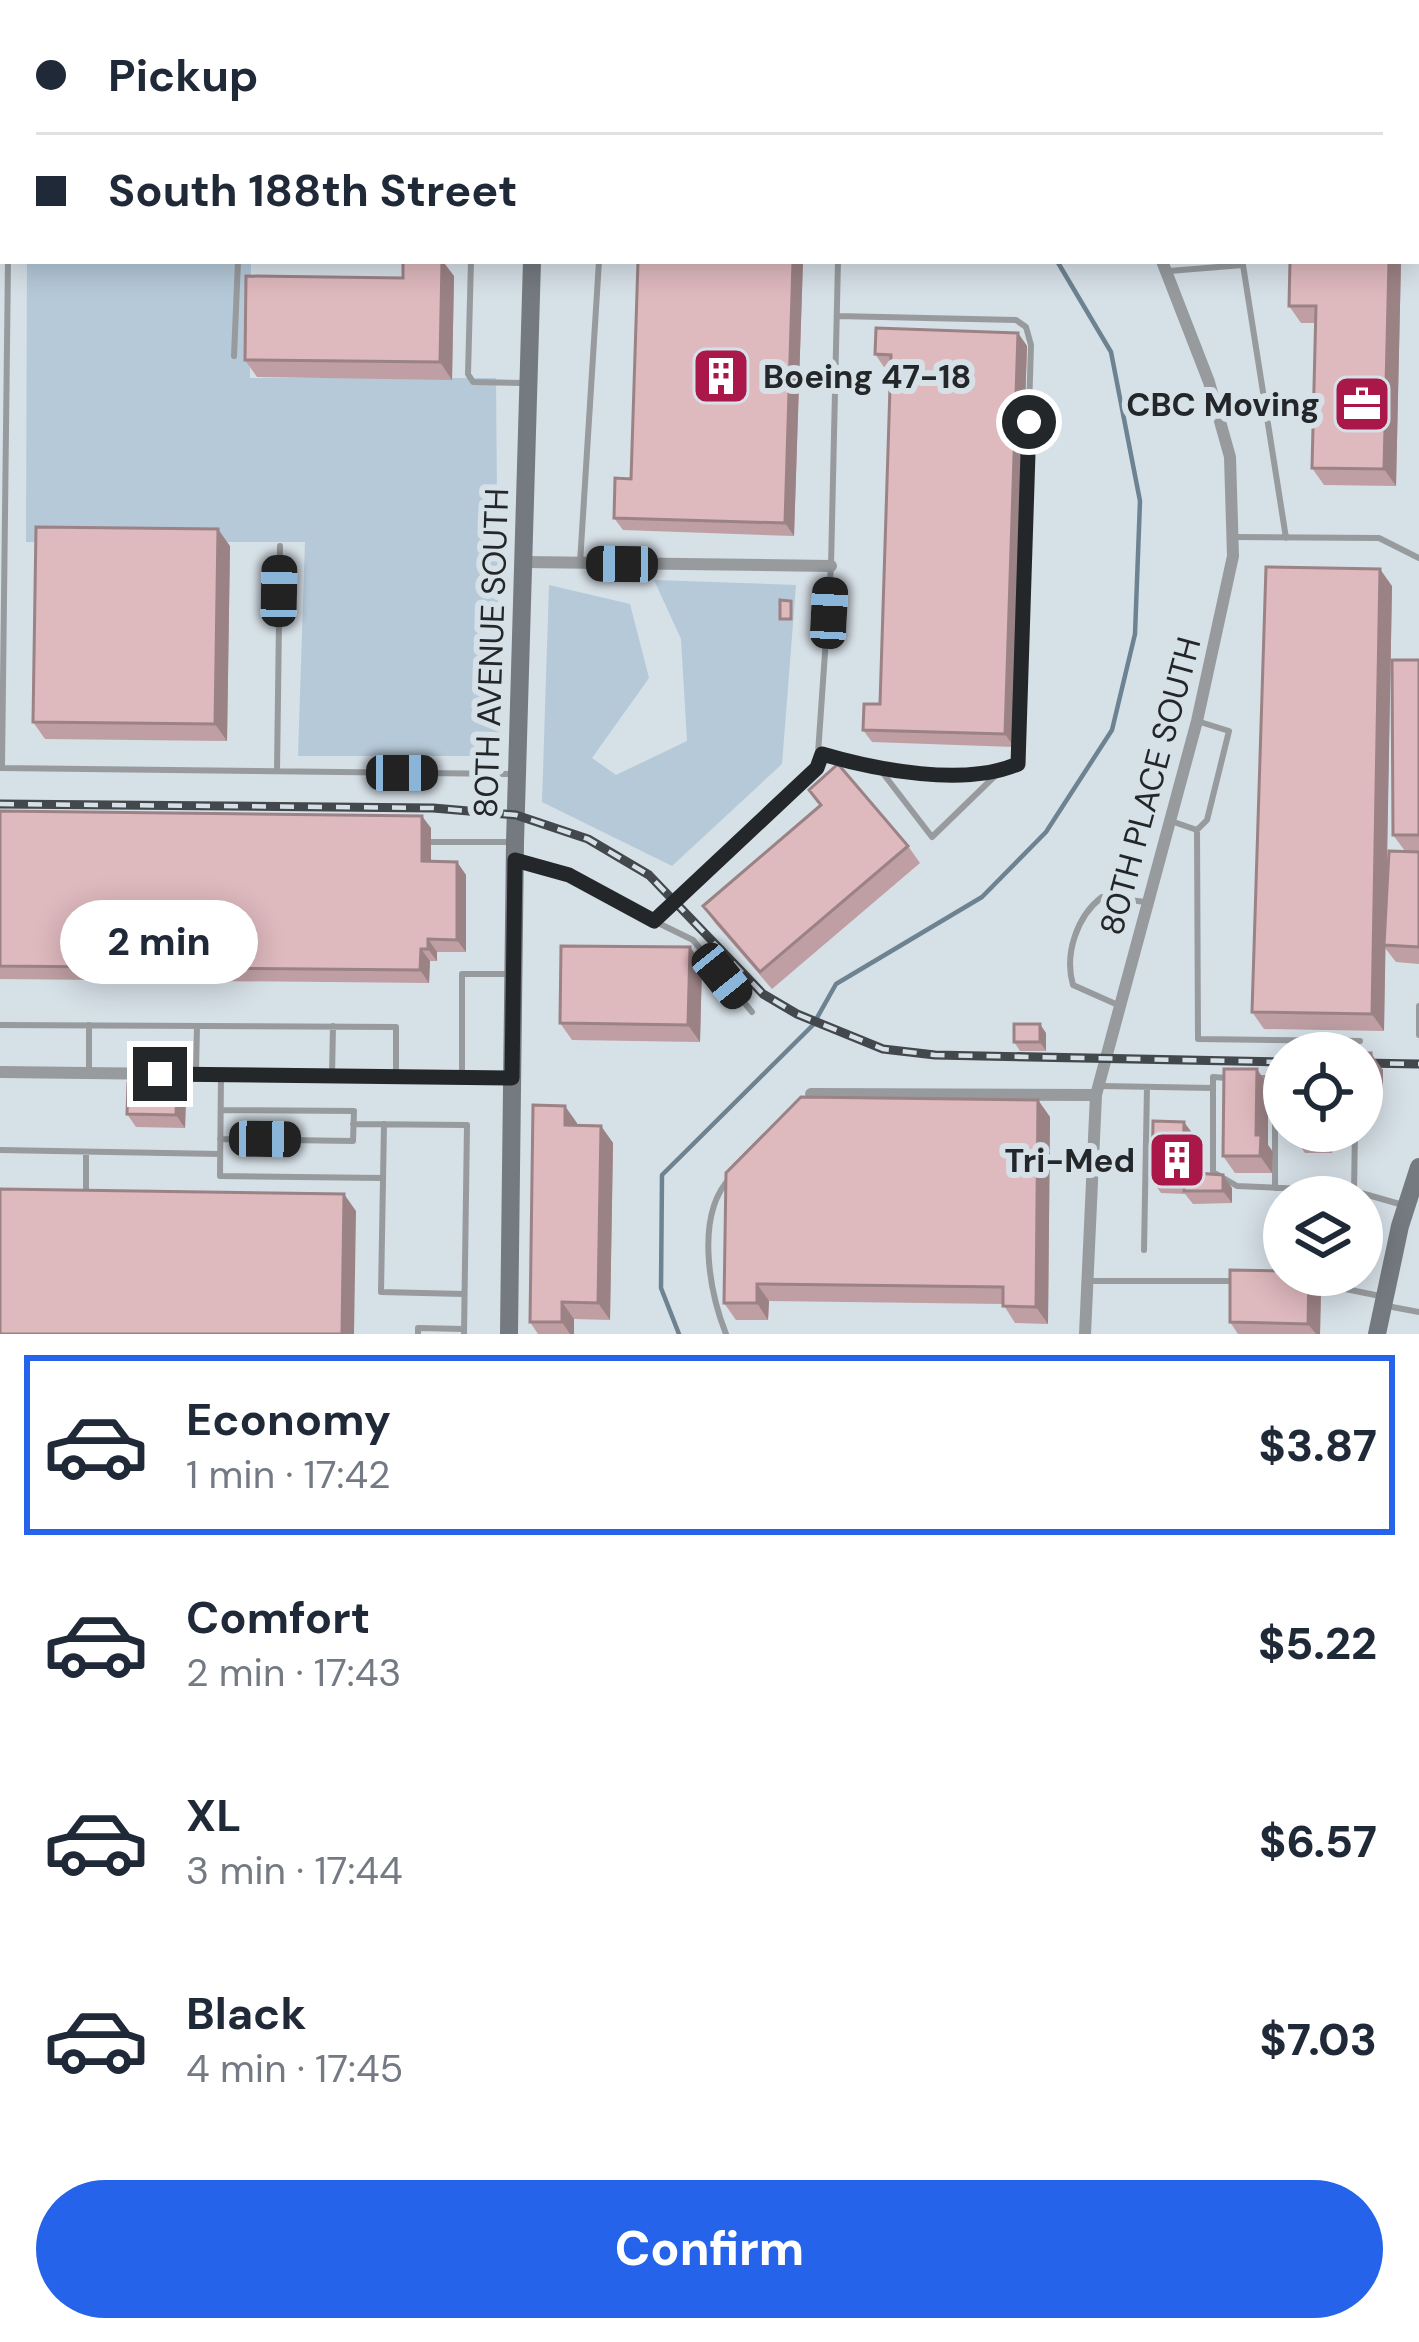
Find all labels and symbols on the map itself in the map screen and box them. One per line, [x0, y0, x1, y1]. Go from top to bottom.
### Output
building icon: Boeing 47-18 [690, 345, 752, 407]
place label: Boeing 47-18 [763, 355, 972, 398]
office icon: CBC Moving [1331, 373, 1393, 435]
place label: CBC Moving [1126, 383, 1320, 426]
route start [1002, 395, 1056, 449]
street label: 80TH AVENUE SOUTH [464, 487, 518, 819]
car [586, 545, 658, 583]
car [260, 555, 298, 627]
car [809, 576, 849, 650]
street label: 80TH PLACE SOUTH [1090, 632, 1210, 940]
car [366, 755, 438, 791]
callout: 2 min [61, 900, 259, 984]
car [685, 937, 759, 1015]
route end [133, 1047, 187, 1101]
car [229, 1120, 301, 1158]
building icon: Tri-Med [1146, 1129, 1208, 1191]
place label: Tri-Med [1005, 1139, 1135, 1182]

